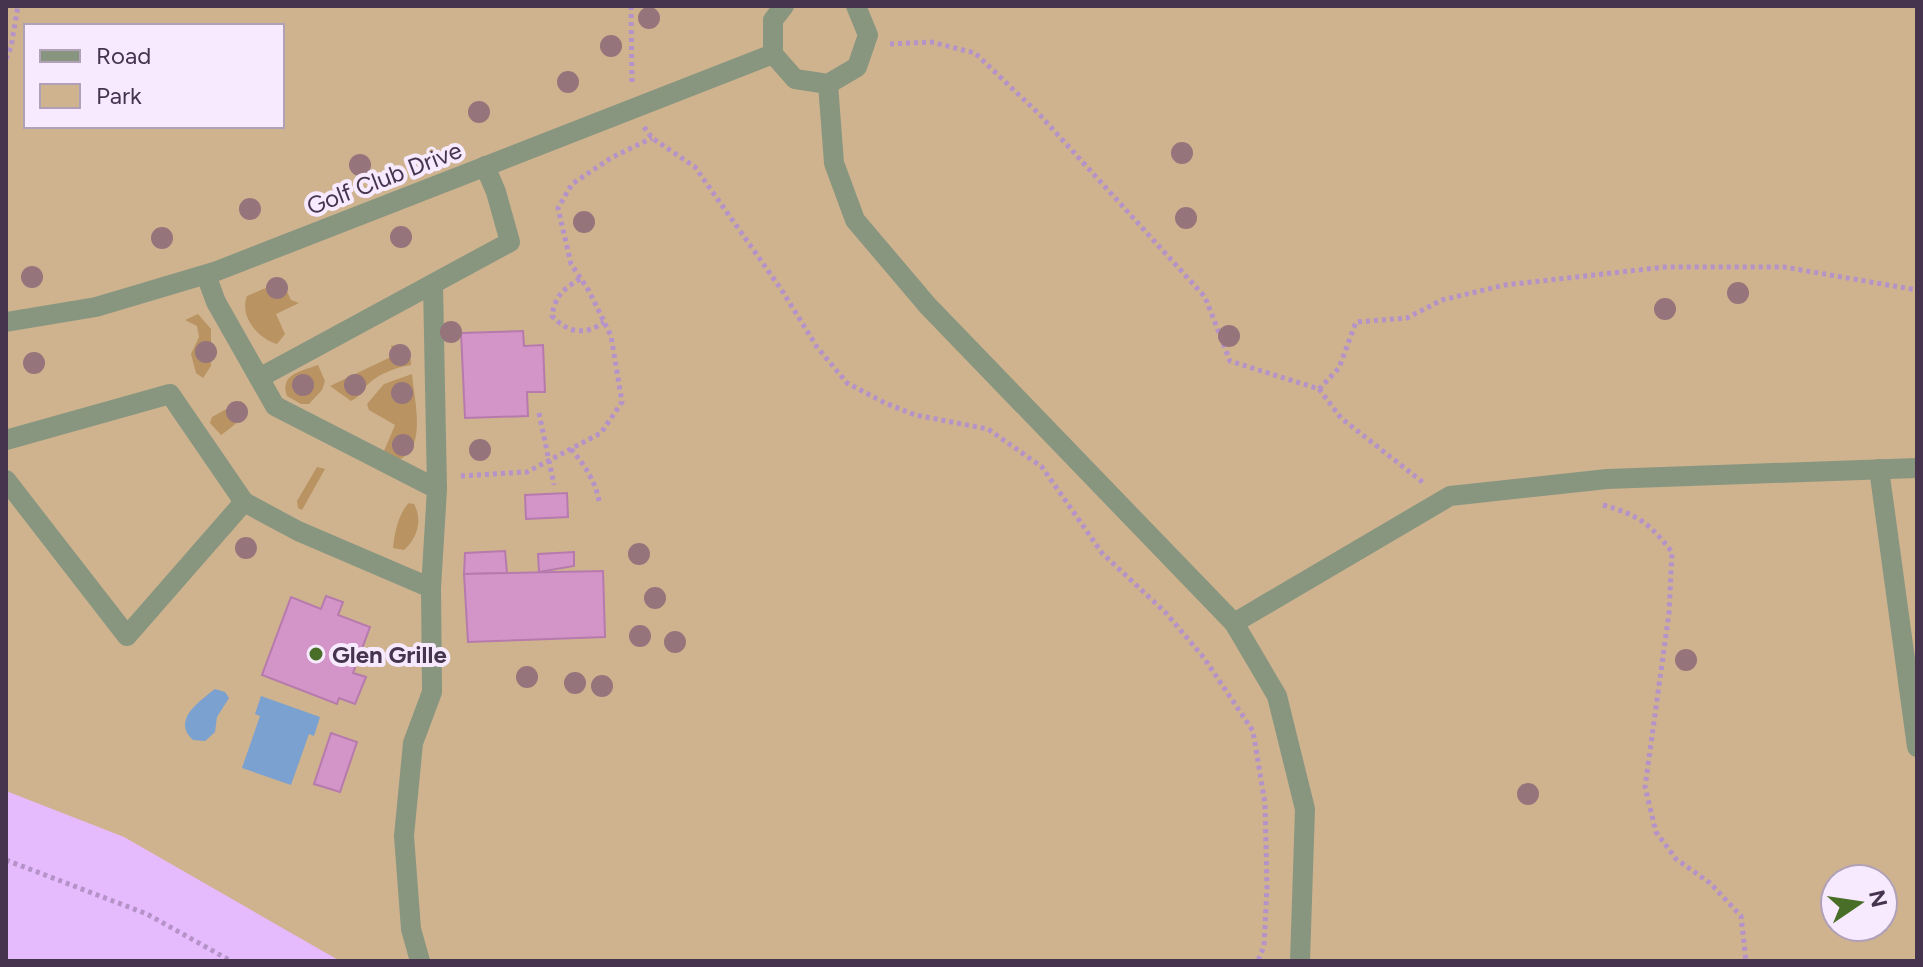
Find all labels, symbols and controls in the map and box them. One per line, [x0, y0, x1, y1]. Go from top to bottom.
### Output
legend [24, 24, 284, 128]
text: Road [96, 41, 151, 70]
text: Park [96, 81, 142, 110]
street label: Golf Club Drive [302, 135, 466, 221]
place label: Glen Grille [332, 640, 447, 669]
marker: Glen Grille [307, 645, 325, 663]
north arrow [1819, 863, 1899, 943]
text: N [1863, 887, 1893, 910]

